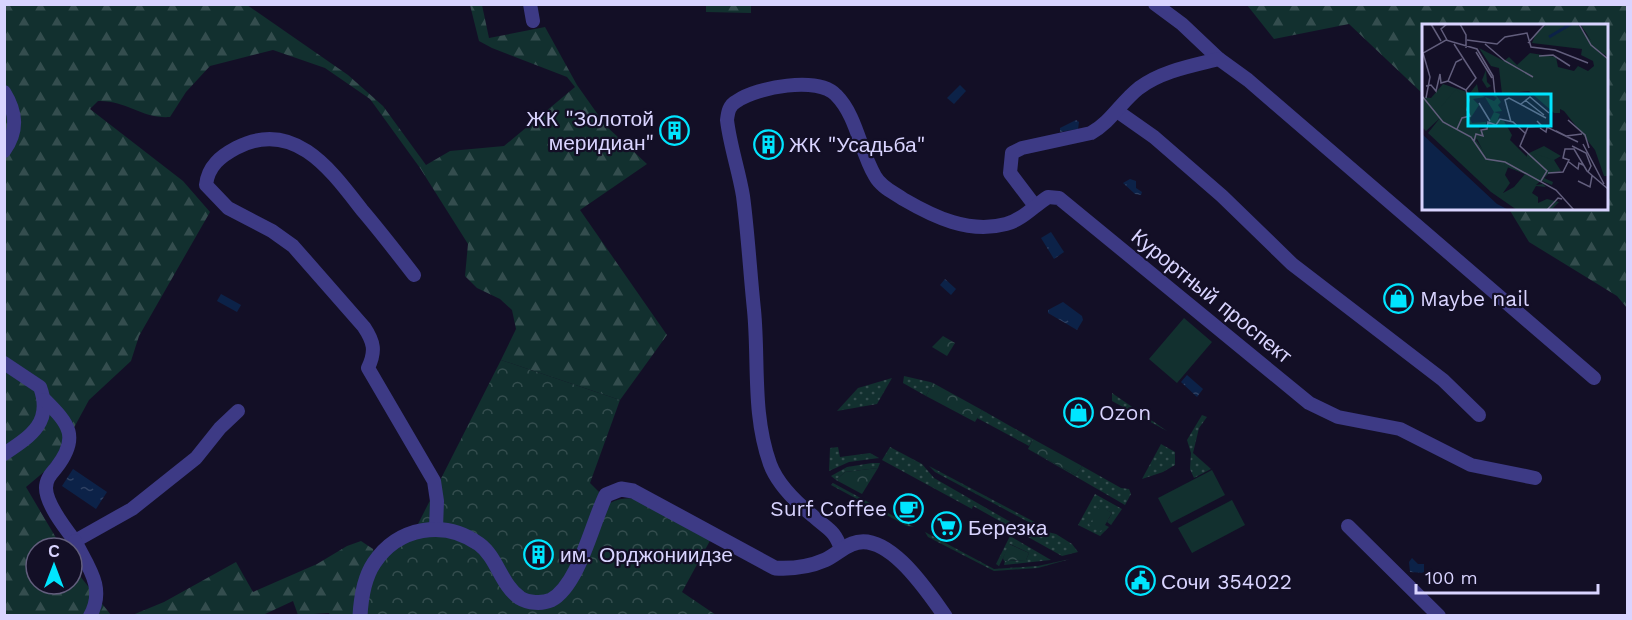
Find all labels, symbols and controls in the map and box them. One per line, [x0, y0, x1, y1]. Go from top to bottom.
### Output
inset map [1422, 24, 1608, 210]
place label: ЖК "Золотой меридиан" [526, 106, 654, 155]
building icon: ЖК "Золотой меридиан" [659, 114, 691, 146]
building icon: ЖК "Усадьба" [752, 128, 784, 160]
place label: ЖК "Усадьба" [789, 132, 925, 157]
street label: Курортный проспект [1127, 223, 1298, 369]
shop icon: Maybe nail [1383, 282, 1415, 314]
place label: Maybe nail [1420, 286, 1530, 311]
shop icon: Ozon [1062, 396, 1094, 428]
place label: Ozon [1099, 400, 1151, 425]
cafe icon: Surf Coffee [892, 492, 924, 524]
place label: Surf Coffee [770, 496, 887, 521]
supermarket icon: Березка [931, 511, 963, 543]
place label: Березка [968, 515, 1048, 540]
north arrow [24, 536, 84, 596]
building icon: им. Орджониидзе [523, 538, 555, 570]
text: С [48, 542, 60, 561]
place label: им. Орджониидзе [560, 542, 733, 567]
scale bar [1416, 557, 1598, 595]
public building icon: Сочи 354022 [1124, 565, 1156, 597]
text: 100 m [1425, 567, 1478, 588]
place label: Сочи 354022 [1161, 569, 1292, 594]

